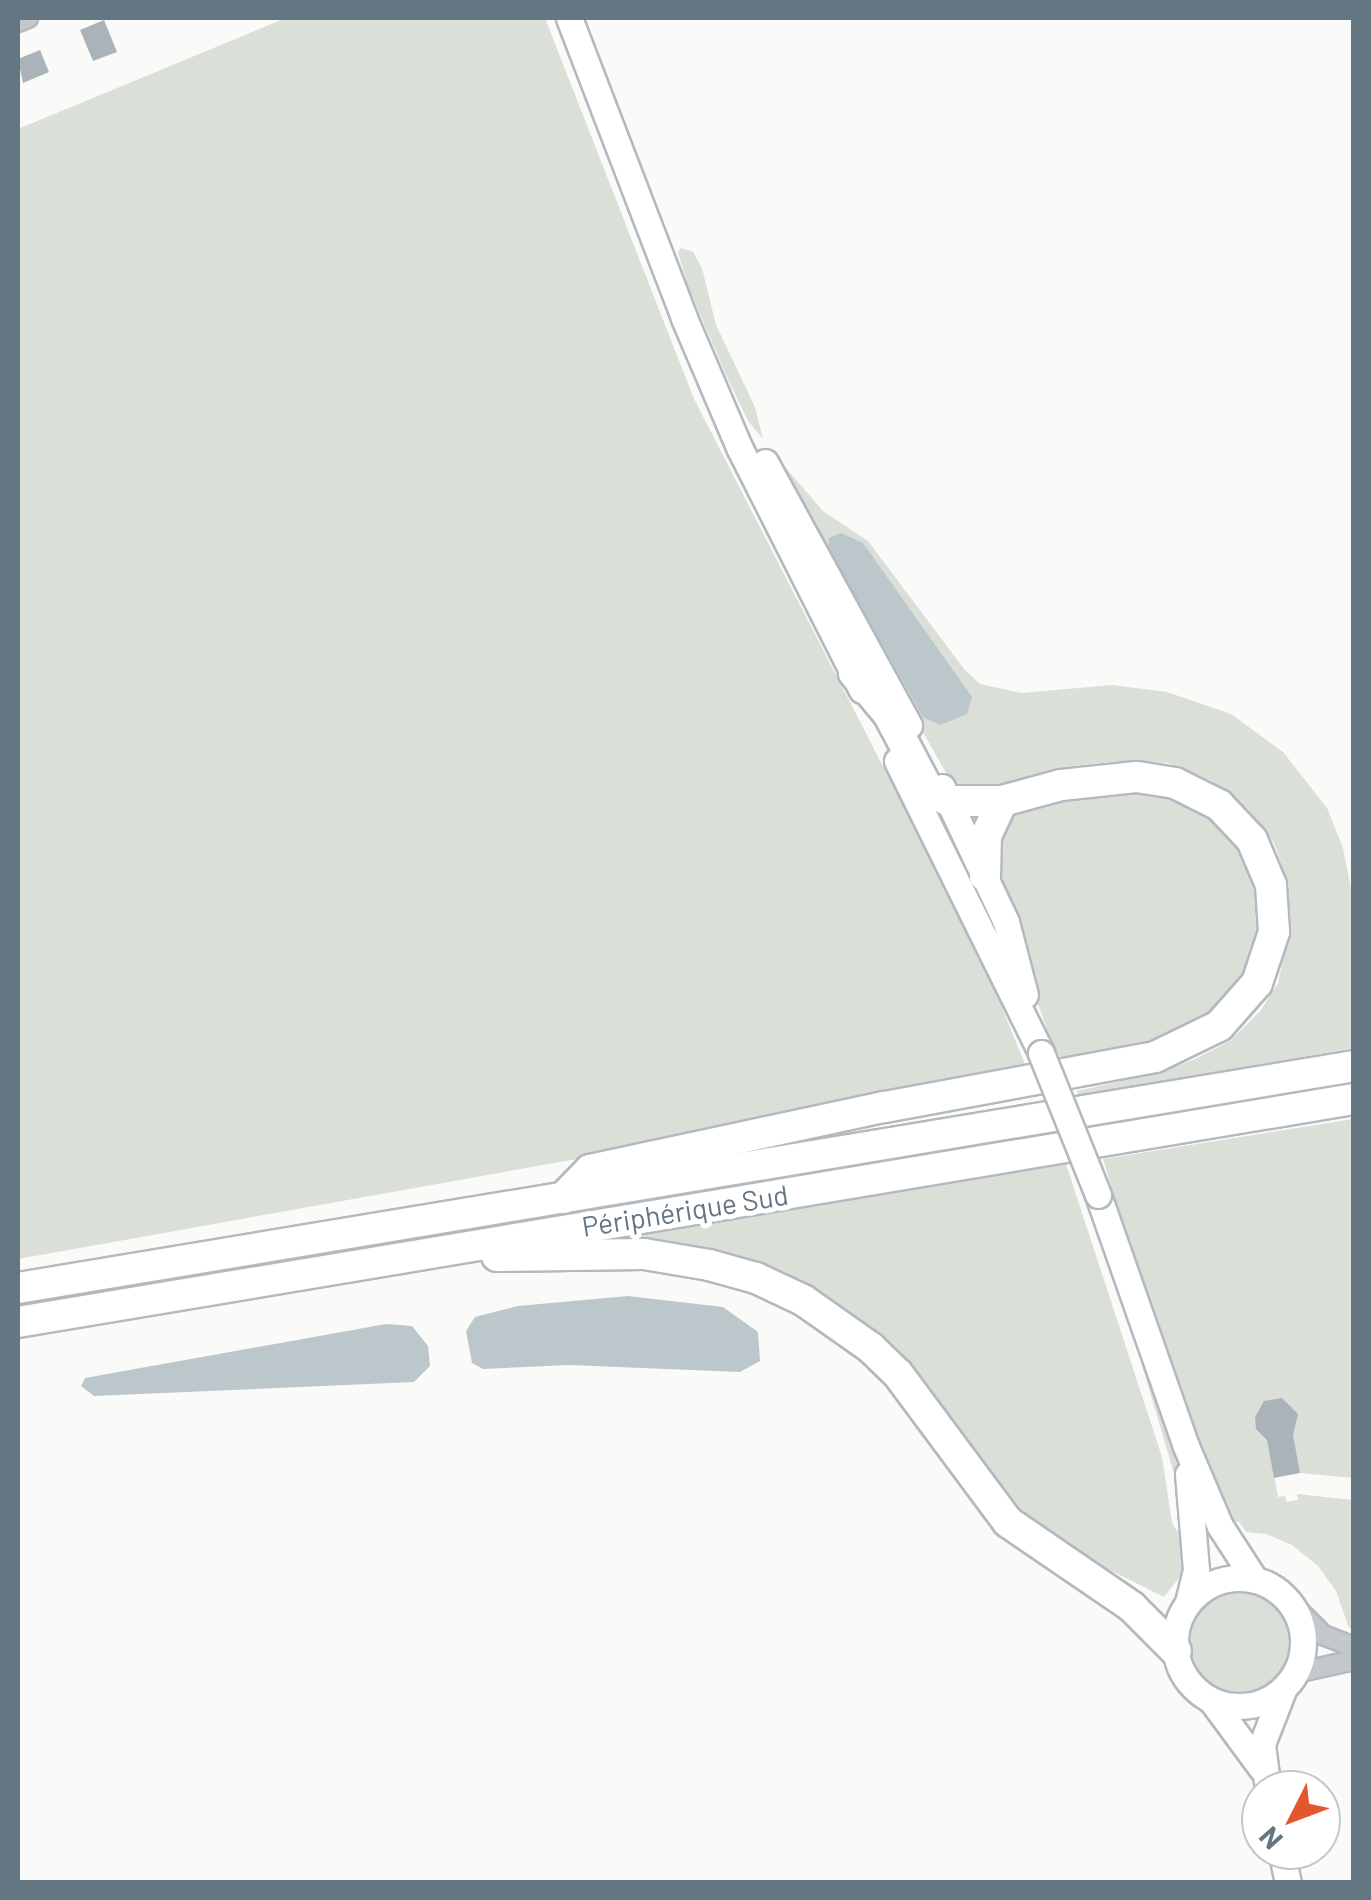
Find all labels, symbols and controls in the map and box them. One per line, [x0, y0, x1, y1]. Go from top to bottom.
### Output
street label: Périphérique Sud [579, 1177, 791, 1243]
north arrow [1241, 1770, 1341, 1870]
text: N [1251, 1820, 1289, 1857]

